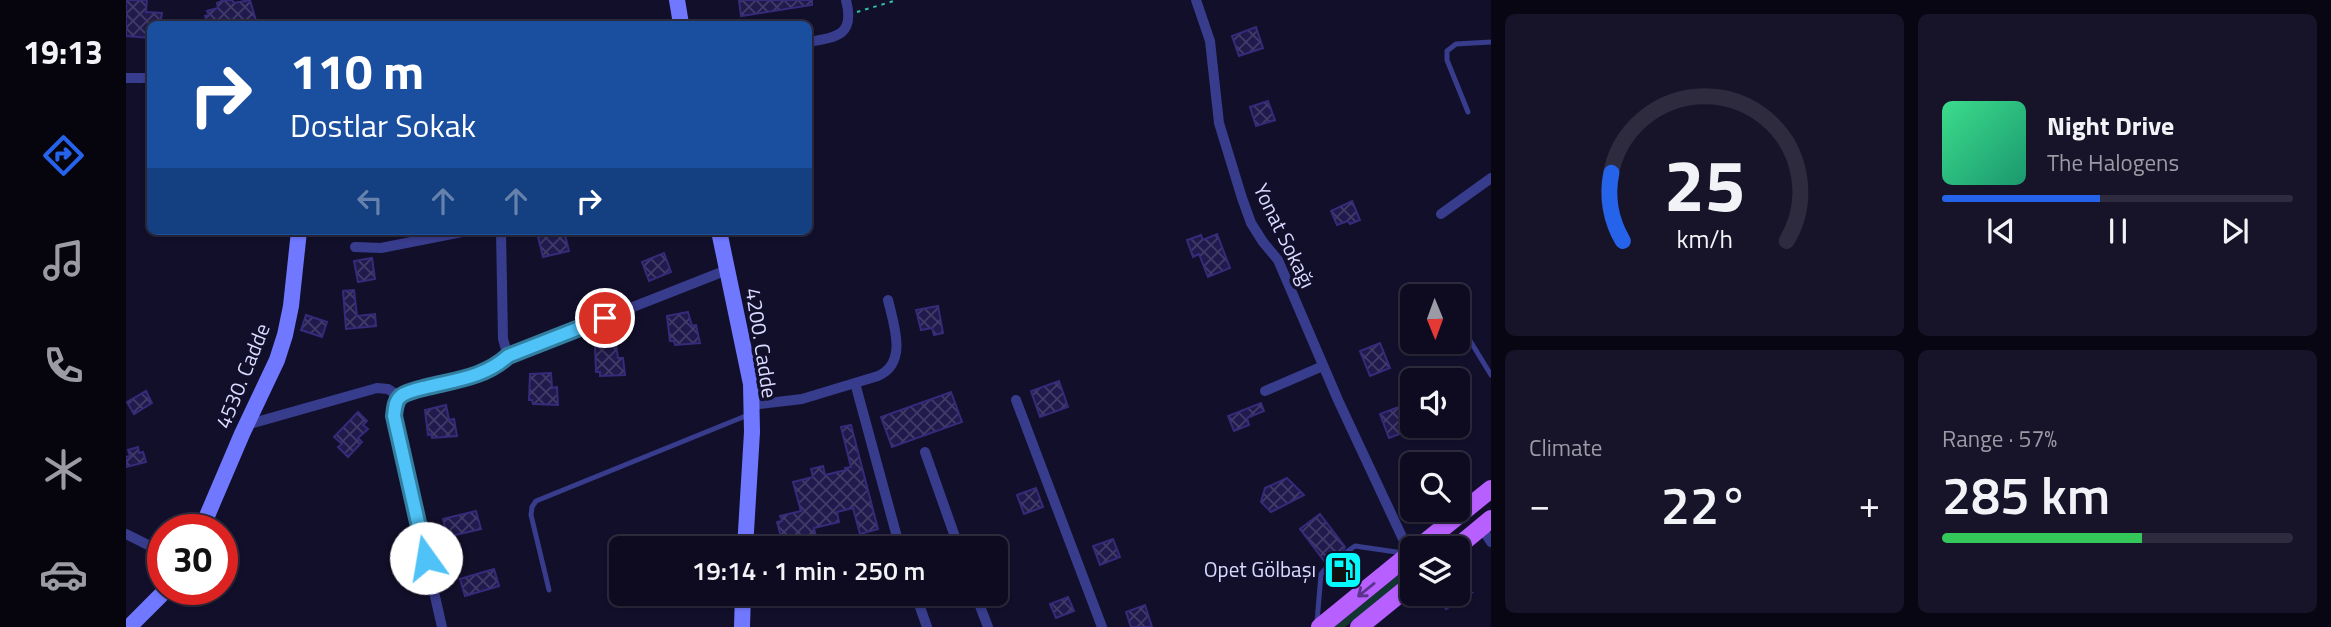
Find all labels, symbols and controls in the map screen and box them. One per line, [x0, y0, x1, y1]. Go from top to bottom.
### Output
text: 19:13 [23, 28, 103, 76]
text: 110 m [290, 33, 424, 108]
icon: right [175, 49, 266, 140]
text: Dostlar Sokak [290, 101, 476, 149]
text: Night Drive [2047, 106, 2174, 145]
text: 25 [1664, 130, 1745, 240]
icon: directions [39, 131, 88, 180]
text: The Halogens [2047, 145, 2179, 180]
street label: Yonat Sokağı [1246, 178, 1324, 293]
icon: left [351, 182, 389, 220]
icon: ahead [424, 182, 462, 220]
icon: ahead [497, 182, 535, 220]
icon: right [570, 182, 608, 220]
icon: previous [1982, 212, 2020, 250]
icon: pause [2099, 212, 2137, 250]
icon: next [2216, 212, 2254, 250]
text: km/h [1676, 220, 1733, 258]
icon: music [39, 236, 88, 285]
north arrow [1400, 284, 1470, 354]
map controls [1400, 284, 1470, 606]
street label: 4200. Cadde [738, 286, 786, 400]
pin [575, 288, 635, 348]
icon: arrive [586, 299, 624, 337]
street label: 4530. Cadde [206, 318, 278, 433]
icon: phone [39, 341, 88, 390]
button: sound [1400, 368, 1470, 438]
text: Range · 57% [1942, 421, 2057, 456]
text: Climate [1529, 430, 1602, 465]
icon: climate [39, 445, 88, 494]
button: search [1400, 452, 1470, 522]
text: 285 km [1942, 455, 2110, 534]
text: 22° [1661, 465, 1748, 544]
text: − [1529, 475, 1550, 533]
text: + [1859, 475, 1880, 533]
speed limit sign: 30 [147, 514, 238, 605]
position arrow [389, 521, 463, 595]
button: layers [1400, 536, 1470, 606]
fuel station icon: Opet Gölbaşı [1322, 549, 1364, 591]
icon: car [39, 550, 88, 599]
text: 19:14 · 1 min · 250 m [692, 551, 925, 590]
place label: Opet Gölbaşı [1204, 553, 1316, 585]
one-way arrow [1357, 582, 1376, 597]

